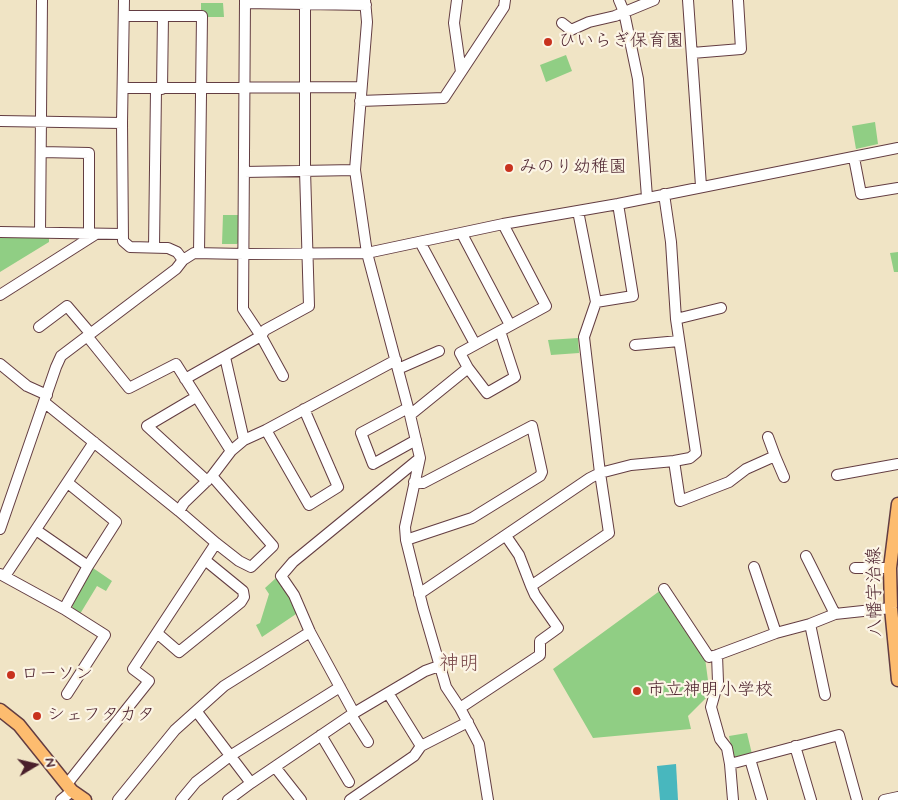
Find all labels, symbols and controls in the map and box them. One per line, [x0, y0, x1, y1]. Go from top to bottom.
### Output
place label: ひいらぎ保育園 [558, 31, 684, 53]
marker: ひいらぎ保育園 [542, 36, 554, 48]
place label: みのり幼稚園 [519, 157, 627, 179]
marker: みのり幼稚園 [503, 162, 515, 174]
street label: 八幡宇治線 [864, 547, 888, 637]
district label: 神明 [439, 653, 479, 677]
place label: ローソン [21, 664, 93, 686]
marker: ローソン [5, 669, 17, 681]
place label: 市立神明小学校 [647, 680, 773, 702]
marker: 市立神明小学校 [631, 685, 643, 697]
place label: シェフタカタ [47, 705, 155, 727]
marker: シェフタカタ [31, 710, 43, 722]
north arrow [10, 740, 60, 790]
text: N [40, 757, 59, 769]

